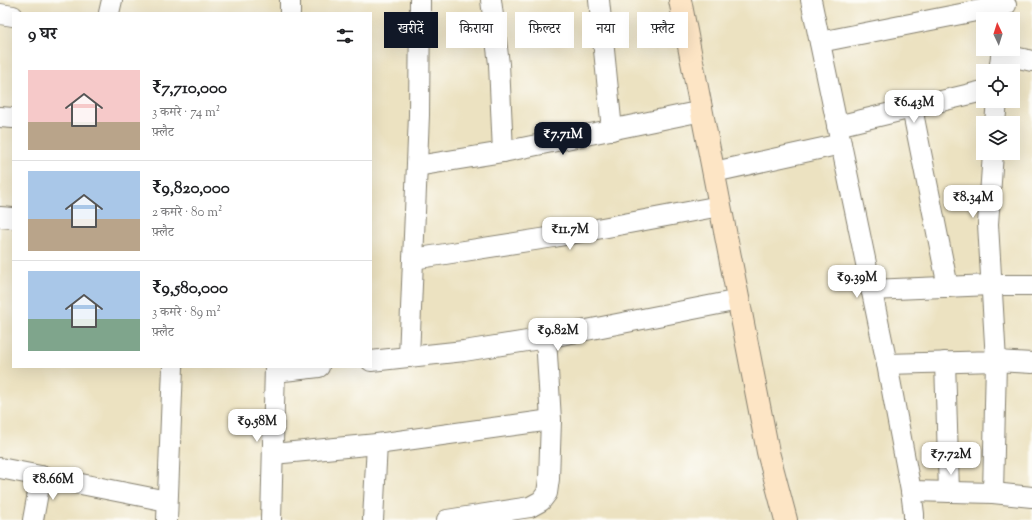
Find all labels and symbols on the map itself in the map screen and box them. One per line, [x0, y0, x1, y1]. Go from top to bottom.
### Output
north arrow [976, 12, 1020, 56]
pin: ₹6.43M [881, 90, 947, 124]
pin: ₹7.71M [530, 122, 596, 156]
pin: ₹8.34M [940, 185, 1006, 219]
pin: ₹11.7M [537, 217, 603, 251]
pin: ₹9.39M [824, 265, 890, 299]
pin: ₹9.82M [525, 318, 591, 352]
pin: ₹9.58M [224, 409, 290, 443]
pin: ₹7.72M [918, 442, 984, 476]
pin: ₹8.66M [20, 467, 86, 501]

